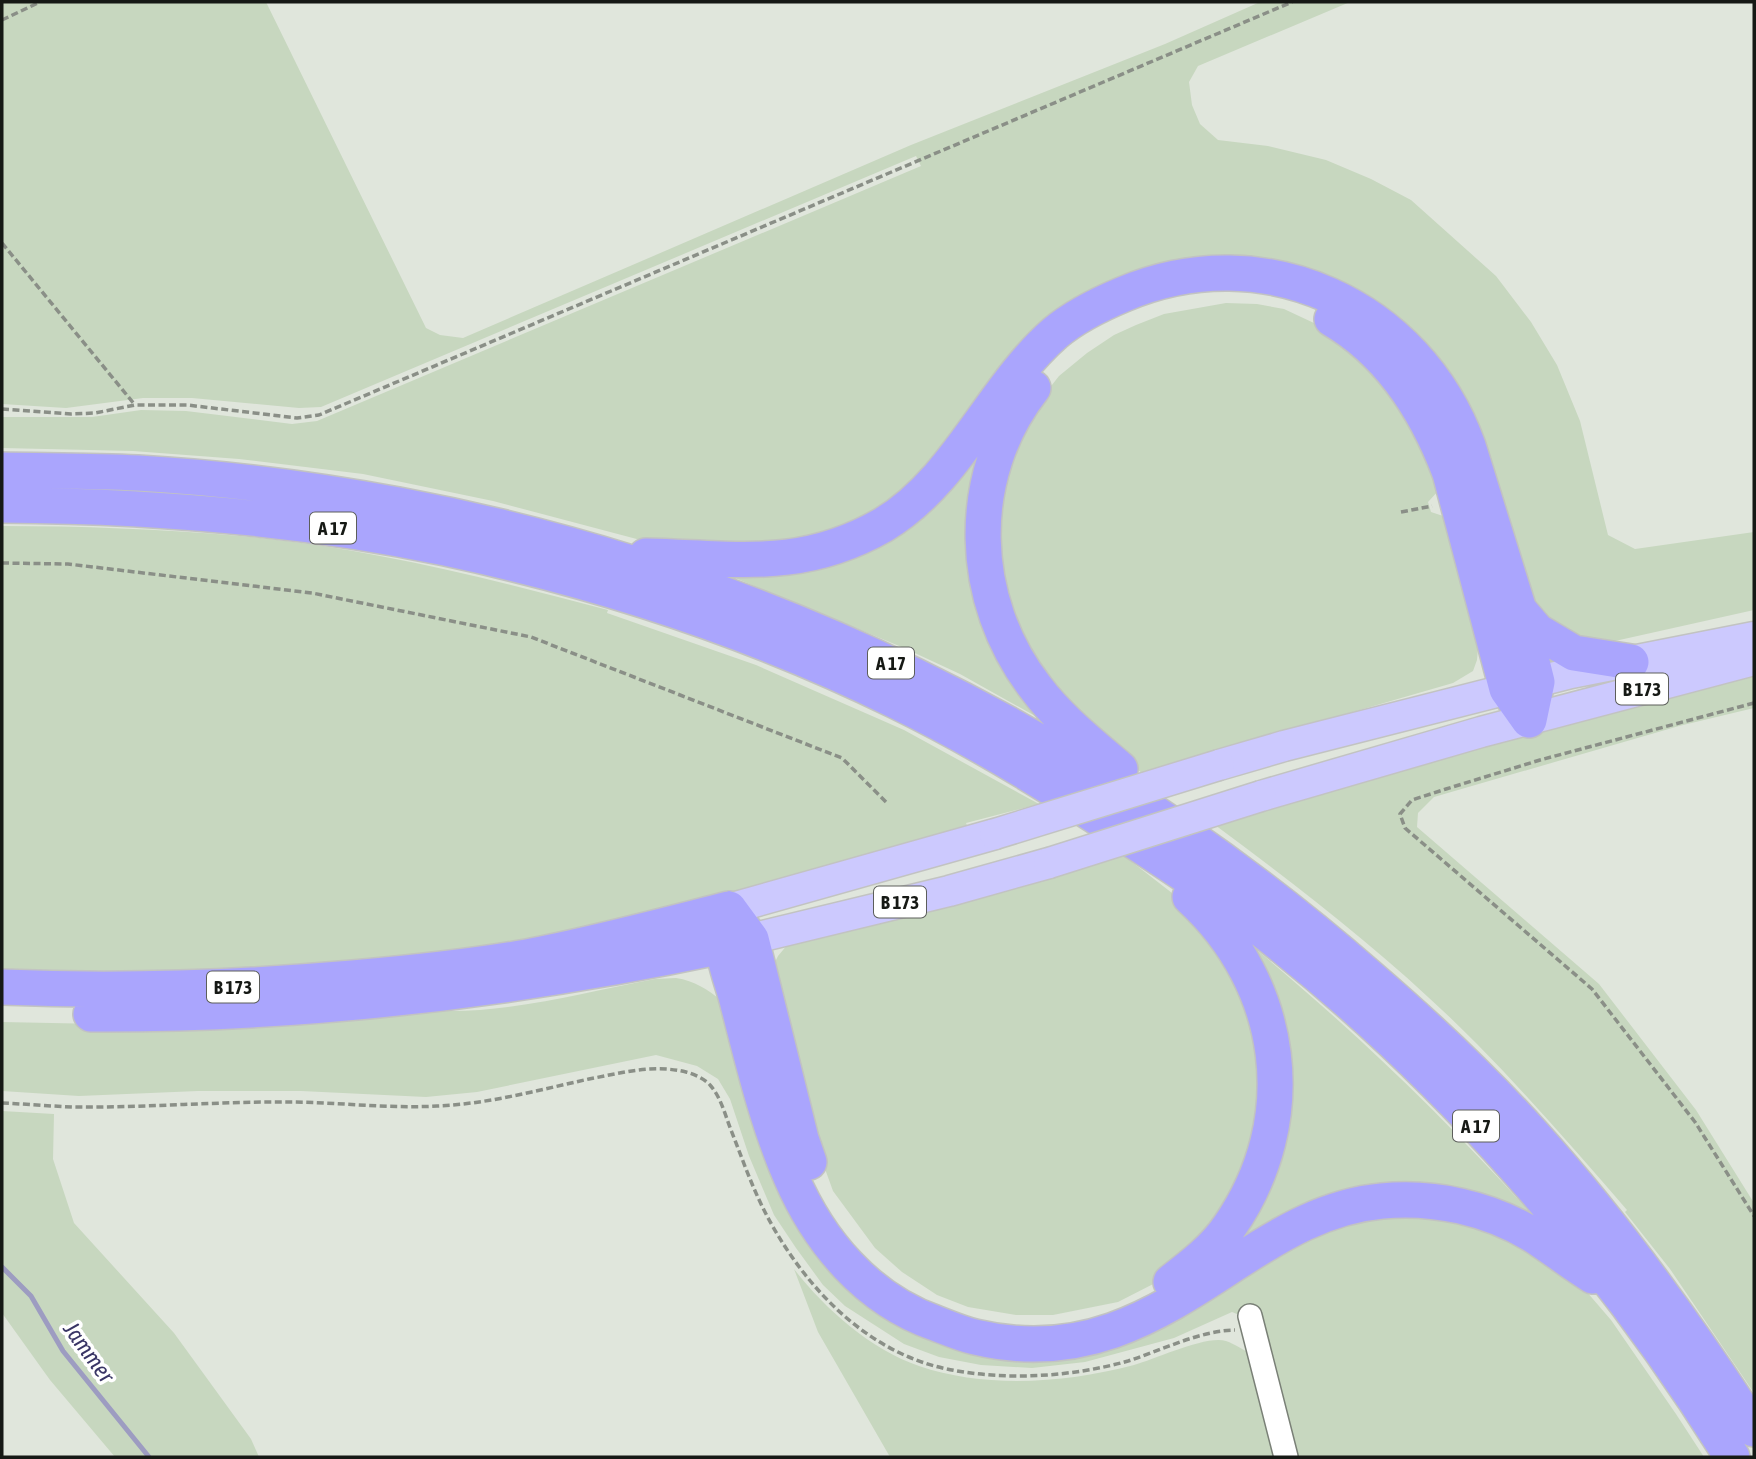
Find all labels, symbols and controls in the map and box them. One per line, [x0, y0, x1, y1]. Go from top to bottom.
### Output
road number: A 17 [310, 512, 356, 544]
road number: A 17 [868, 648, 914, 678]
road number: B 173 [1616, 674, 1668, 704]
road number: B 173 [874, 887, 926, 918]
road number: B 173 [207, 972, 259, 1002]
road number: A 17 [1453, 1110, 1499, 1142]
water label: Jammer [58, 1316, 120, 1388]

